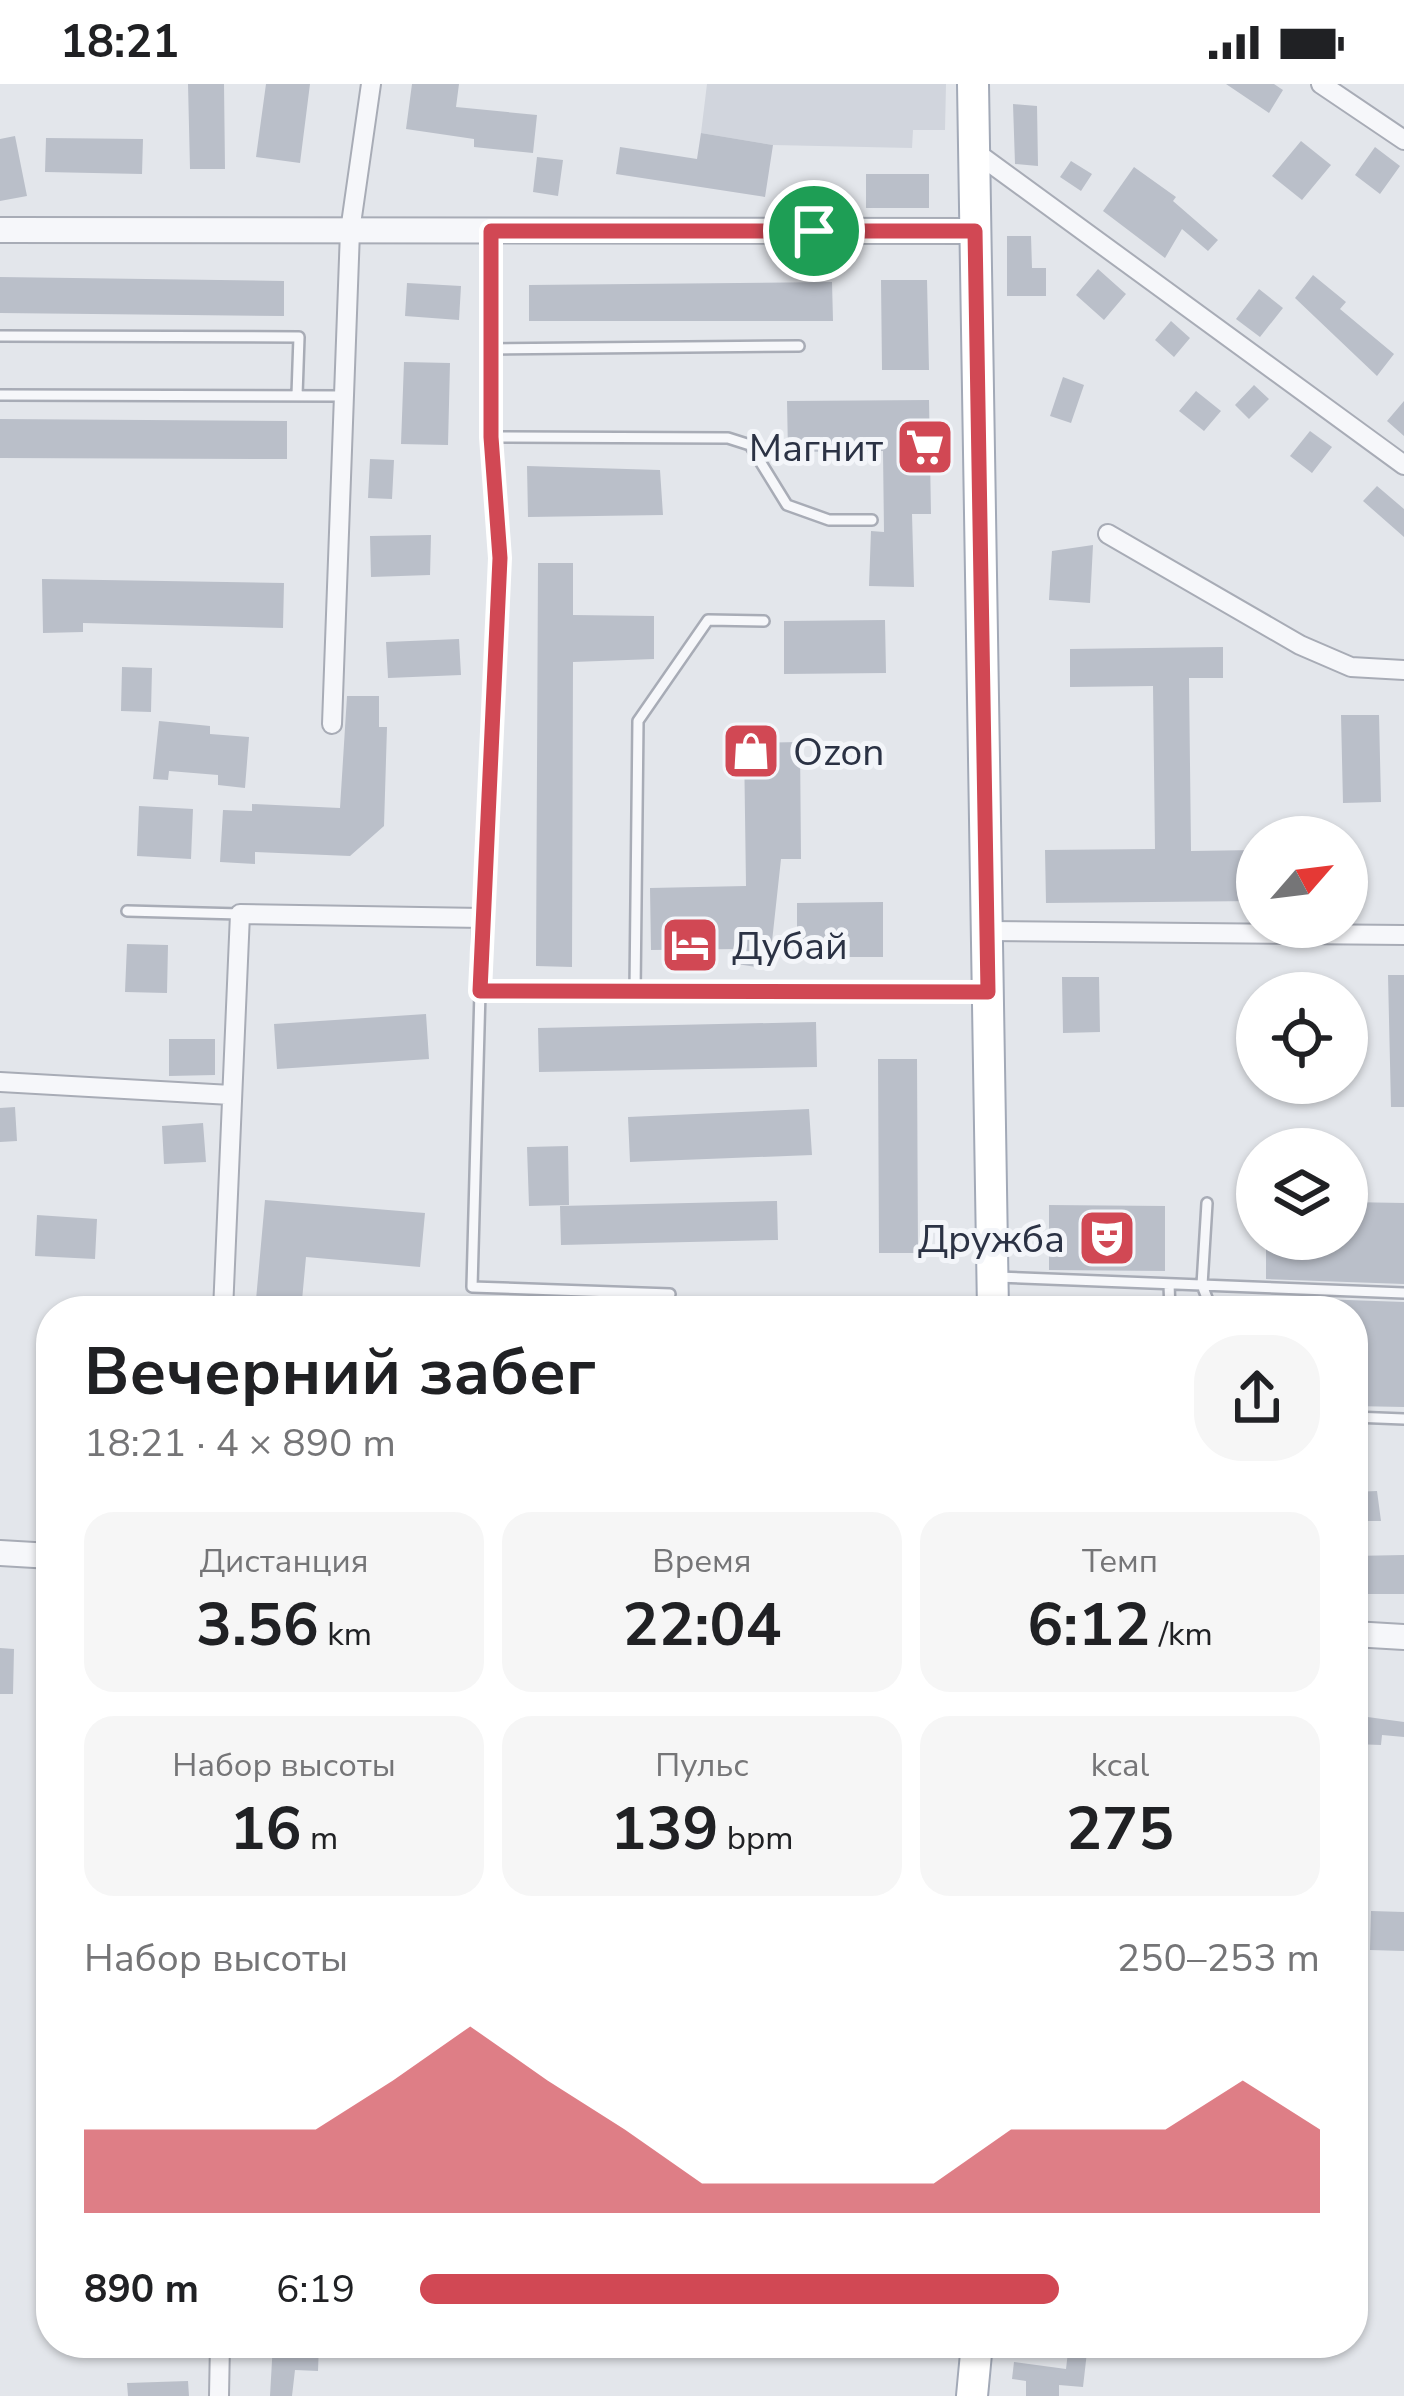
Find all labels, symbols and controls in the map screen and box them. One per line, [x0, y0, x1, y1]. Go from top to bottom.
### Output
text: 18:21 [60, 12, 179, 73]
pin [763, 180, 865, 282]
icon: arrive [781, 198, 847, 264]
supermarket icon: Магнит [894, 416, 956, 478]
place label: Магнит [749, 422, 884, 475]
shop icon: Ozon [720, 720, 782, 782]
place label: Ozon [793, 726, 884, 779]
north arrow [1236, 816, 1368, 948]
map controls [1236, 816, 1368, 1260]
hotel icon: Дубай [659, 914, 721, 976]
place label: Дубай [732, 920, 848, 973]
button: locate [1236, 972, 1368, 1104]
button: layers [1236, 1128, 1368, 1260]
theatre icon: Дружба [1076, 1207, 1138, 1269]
place label: Дружба [918, 1213, 1065, 1266]
text: Вечерний забег [84, 1327, 596, 1417]
button: share [1194, 1335, 1320, 1461]
text: 18:21 · 4 × 890 m [84, 1417, 396, 1470]
text: Дистанция [199, 1539, 369, 1584]
text: Время [652, 1539, 752, 1584]
text: Темп [1082, 1539, 1158, 1584]
text: 3.56 [196, 1584, 319, 1666]
text: 22:04 [623, 1584, 781, 1666]
text: 6:12 [1027, 1584, 1150, 1666]
text: km [319, 1612, 372, 1657]
text: /km [1150, 1612, 1213, 1657]
text: Набор высоты [172, 1743, 396, 1788]
text: Пульс [655, 1743, 749, 1788]
text: kcal [1091, 1743, 1149, 1788]
text: 16 [230, 1788, 302, 1870]
text: 139 [610, 1788, 718, 1870]
text: 275 [1066, 1788, 1174, 1870]
text: m [302, 1816, 338, 1861]
text: bpm [718, 1816, 794, 1861]
text: Набор высоты [84, 1932, 348, 1985]
text: 250–253 m [1117, 1932, 1320, 1985]
text: 890 m [84, 2263, 199, 2316]
text: 6:19 [276, 2263, 355, 2316]

